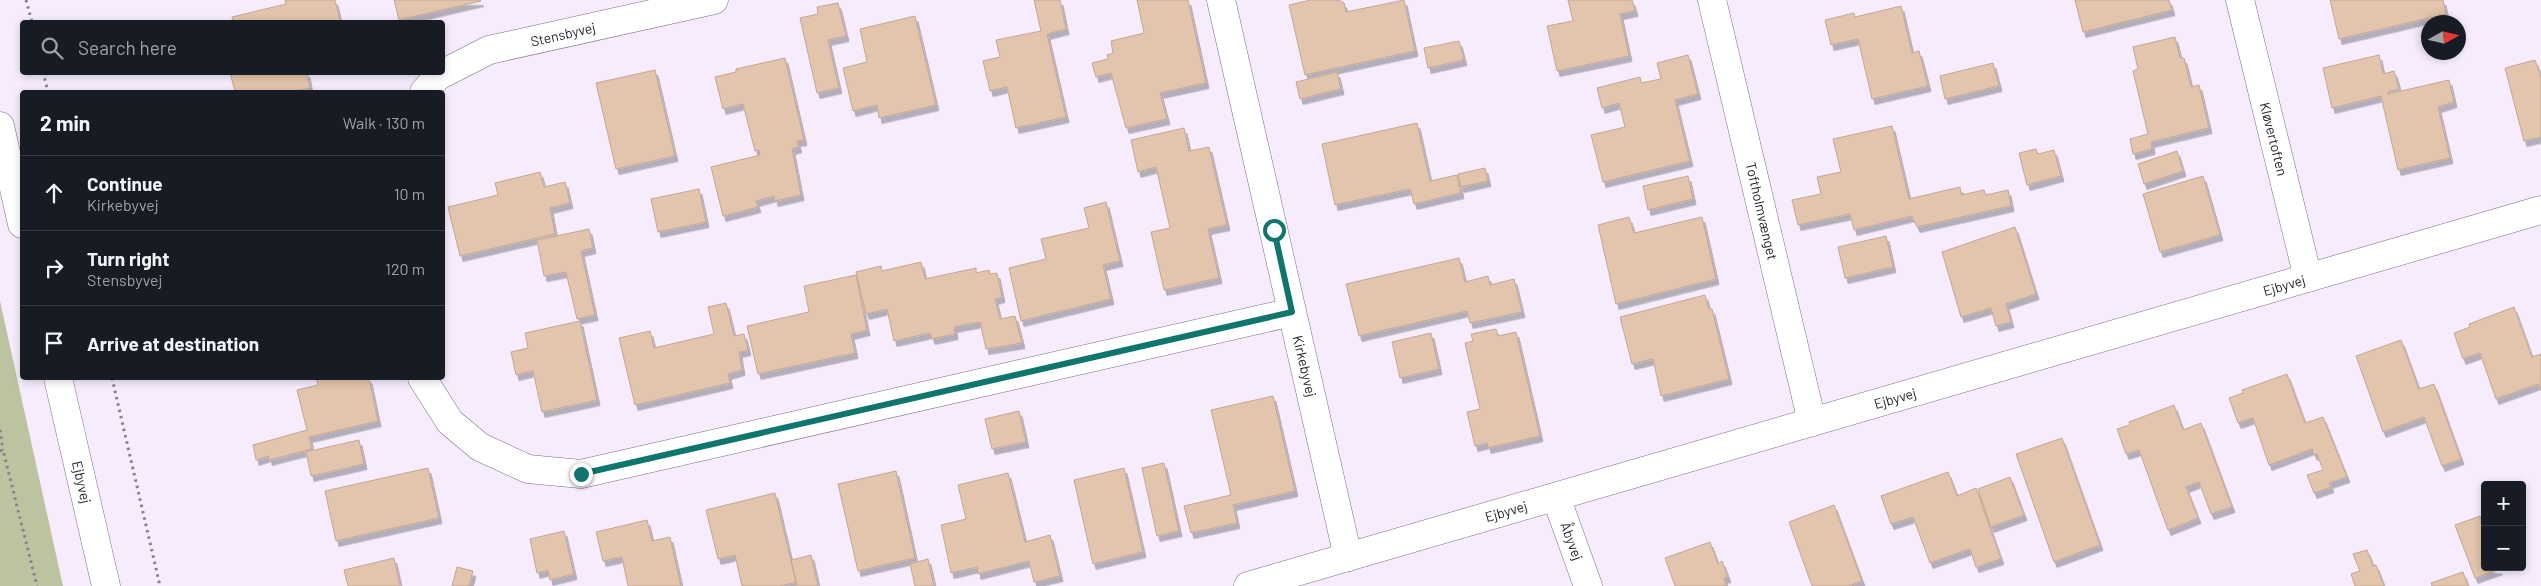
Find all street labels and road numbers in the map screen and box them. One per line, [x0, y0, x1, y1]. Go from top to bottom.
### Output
street label: Stensbyvej [529, 18, 597, 50]
street label: Kløvertoften [2257, 100, 2291, 178]
street label: Toftholmvænget [1742, 160, 1782, 262]
street label: Ejbyvej [2261, 271, 2307, 299]
street label: Kirkebyvej [1290, 334, 1320, 398]
street label: Ejbyvej [1872, 384, 1918, 412]
street label: Ejbyvej [69, 459, 95, 505]
street label: Ejbyvej [1483, 497, 1529, 525]
street label: Åbyvej [1557, 519, 1587, 563]

